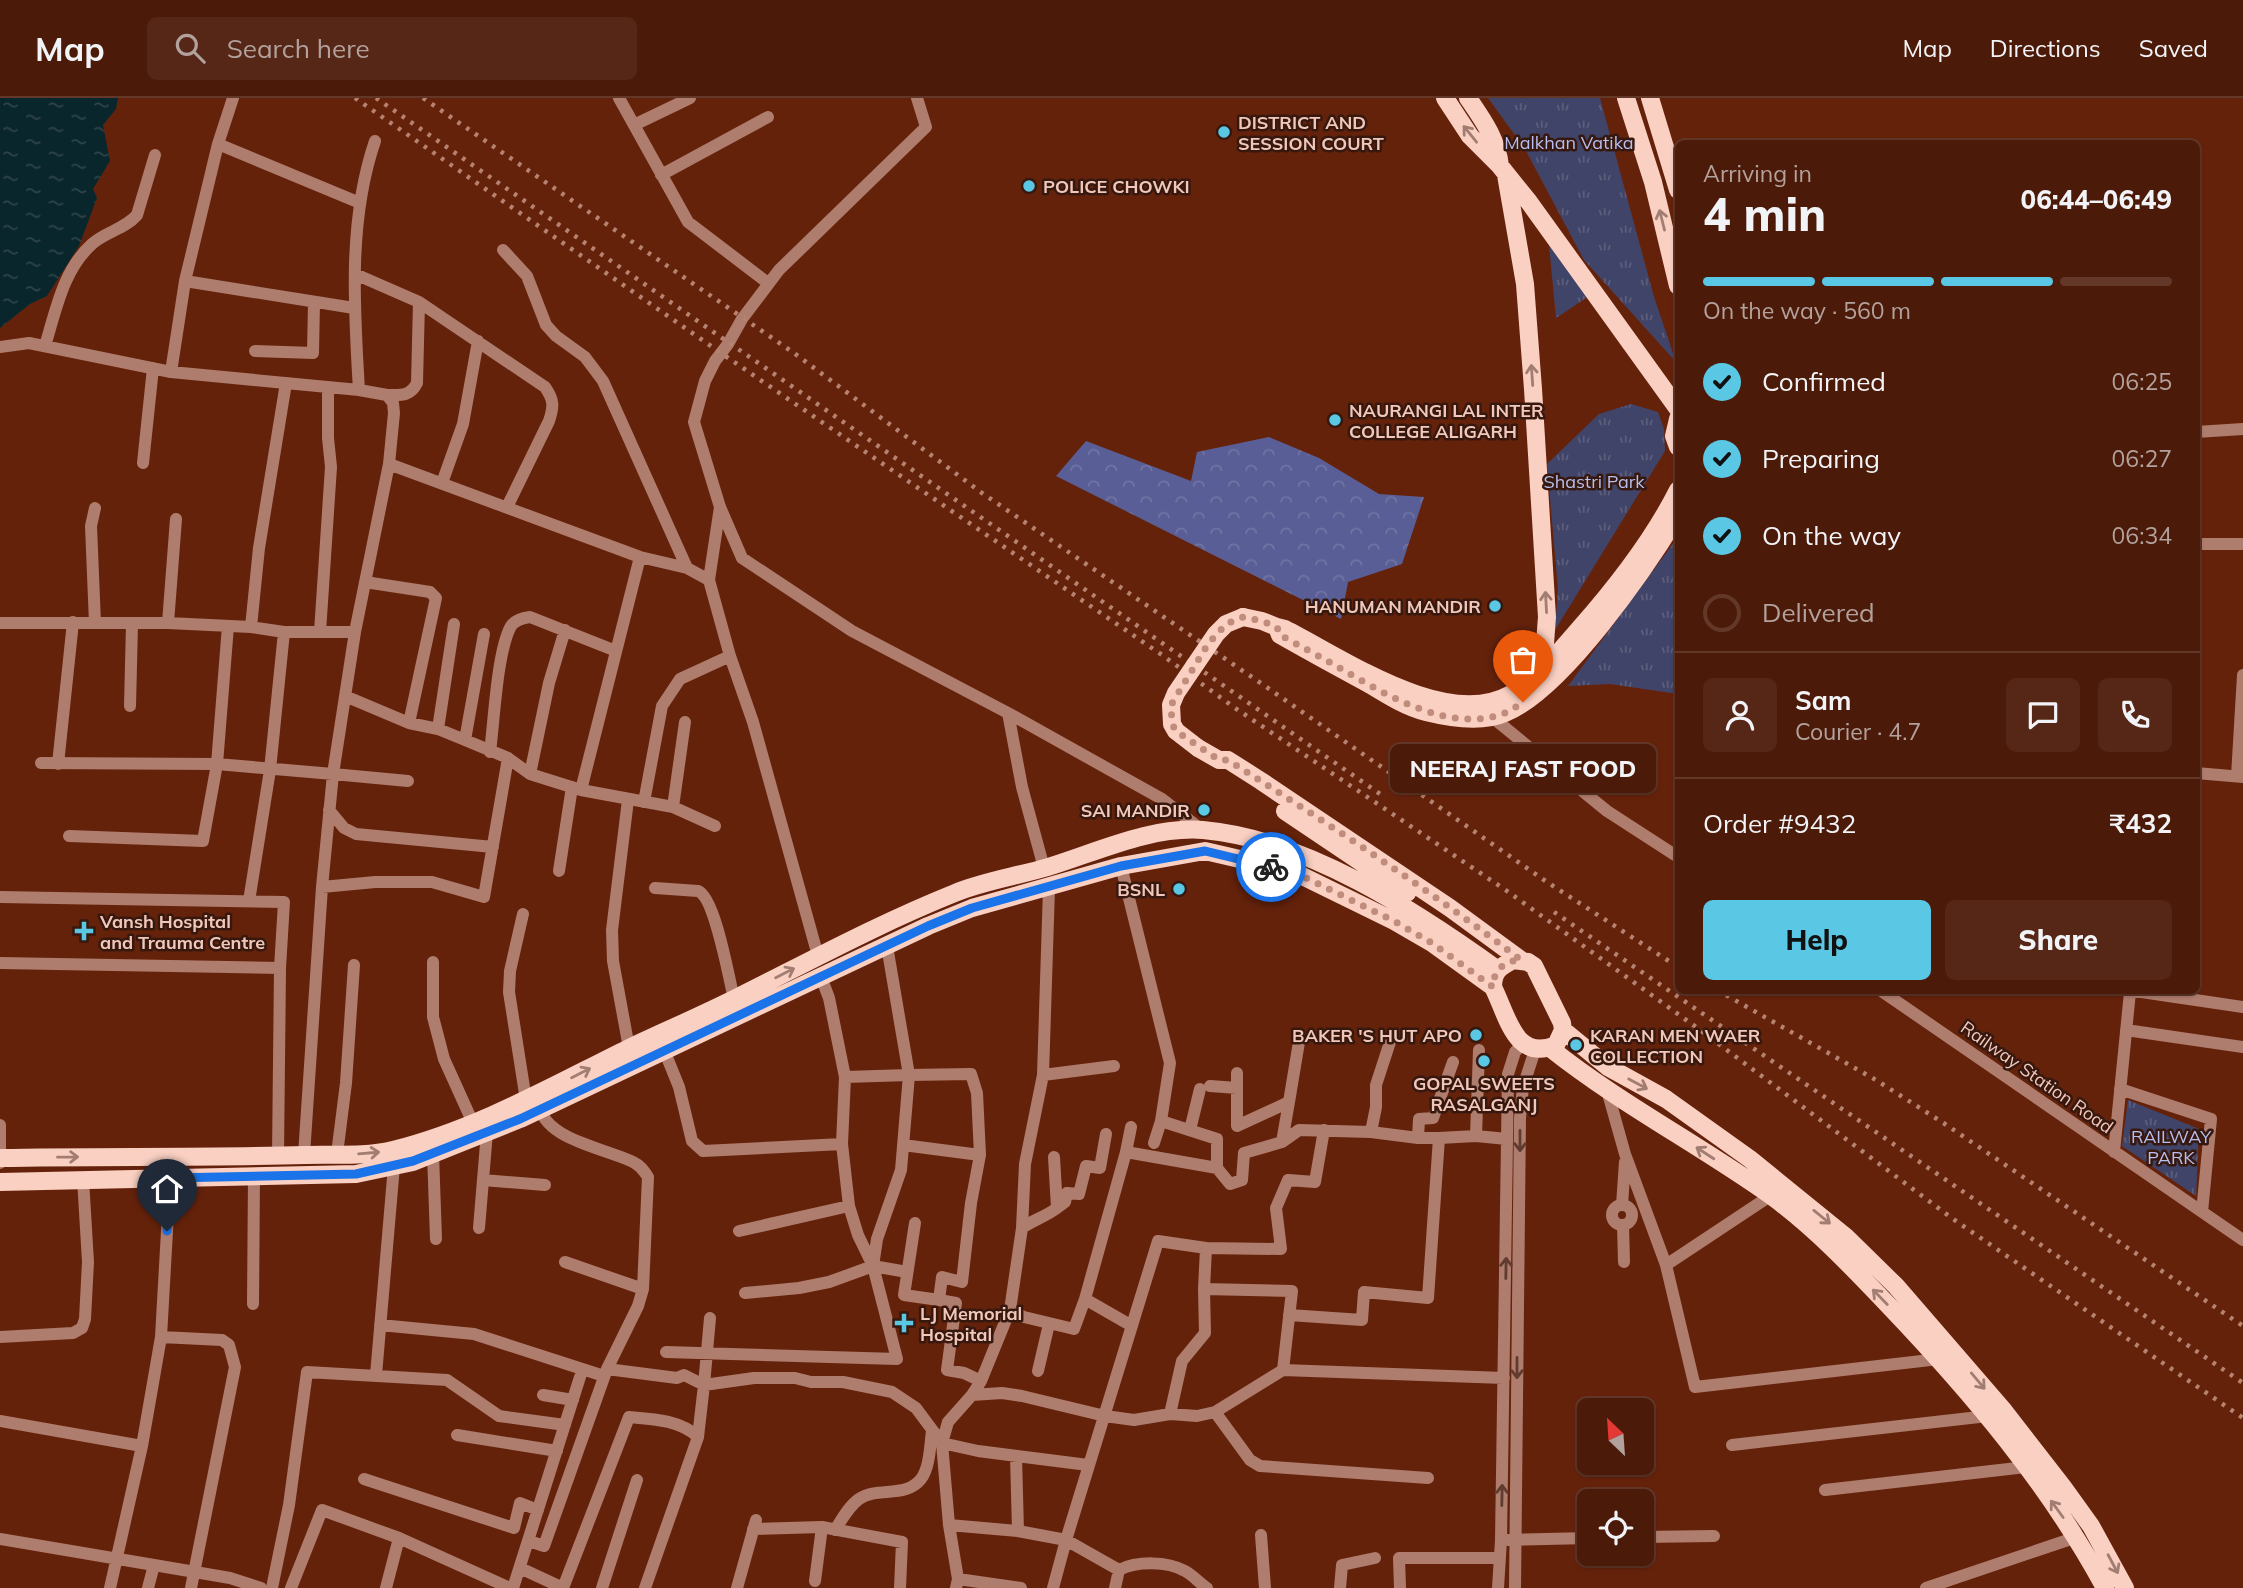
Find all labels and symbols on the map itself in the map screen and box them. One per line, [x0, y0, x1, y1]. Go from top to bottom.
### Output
place label: DISTRICT AND SESSION COURT [1238, 111, 1384, 155]
marker: DISTRICT AND SESSION COURT [1216, 124, 1232, 140]
one-way arrow [1462, 126, 1477, 144]
park label: Malkhan Vatika [1504, 131, 1634, 154]
place label: POLICE CHOWKI [1043, 175, 1190, 198]
marker: POLICE CHOWKI [1021, 178, 1037, 194]
one-way arrow [1655, 209, 1668, 232]
one-way arrow [1525, 364, 1538, 386]
place label: NAURANGI LAL INTER COLLEGE ALIGARH [1349, 399, 1544, 443]
marker: NAURANGI LAL INTER COLLEGE ALIGARH [1327, 412, 1343, 428]
park label: Shastri Park [1543, 470, 1645, 493]
one-way arrow [1539, 591, 1552, 613]
place label: HANUMAN MANDIR [1305, 595, 1481, 618]
marker: HANUMAN MANDIR [1487, 598, 1503, 614]
pin [1493, 630, 1553, 702]
callout: NEERAJ FAST FOOD [1390, 744, 1656, 793]
place label: SAI MANDIR [1081, 799, 1190, 822]
marker: SAI MANDIR [1196, 802, 1212, 818]
courier [1236, 832, 1306, 902]
place label: BSNL [1117, 878, 1165, 901]
marker: BSNL [1171, 881, 1187, 897]
place label: Vansh Hospital and Trauma Centre [99, 910, 265, 954]
marker: Vansh Hospital and Trauma Centre [74, 921, 94, 941]
one-way arrow [774, 965, 795, 979]
street label: Railway Station Road [1956, 1016, 2118, 1138]
place label: BAKER 'S HUT APO [1292, 1024, 1462, 1047]
place label: KARAN MEN WAER COLLECTION [1590, 1024, 1761, 1068]
marker: BAKER 'S HUT APO [1468, 1027, 1484, 1043]
marker: KARAN MEN WAER COLLECTION [1568, 1037, 1584, 1053]
marker: GOPAL SWEETS RASALGANJ [1476, 1053, 1492, 1069]
one-way arrow [570, 1065, 591, 1079]
place label: GOPAL SWEETS RASALGANJ [1413, 1072, 1555, 1116]
one-way arrow [1627, 1078, 1648, 1091]
park label: RAILWAY PARK [2131, 1125, 2212, 1169]
one-way arrow [1513, 1129, 1527, 1152]
one-way arrow [357, 1146, 380, 1159]
one-way arrow [1695, 1146, 1715, 1160]
one-way arrow [56, 1151, 79, 1164]
pin [137, 1159, 197, 1231]
one-way arrow [1812, 1209, 1830, 1224]
one-way arrow [1499, 1257, 1512, 1280]
one-way arrow [1872, 1288, 1889, 1305]
place label: LJ Memorial Hospital [920, 1302, 1022, 1346]
marker: LJ Memorial Hospital [894, 1313, 914, 1333]
one-way arrow [1510, 1357, 1524, 1380]
one-way arrow [1971, 1372, 1986, 1390]
north arrow [1577, 1398, 1654, 1475]
one-way arrow [1495, 1484, 1509, 1507]
one-way arrow [2049, 1500, 2064, 1519]
one-way arrow [2107, 1553, 2120, 1574]

